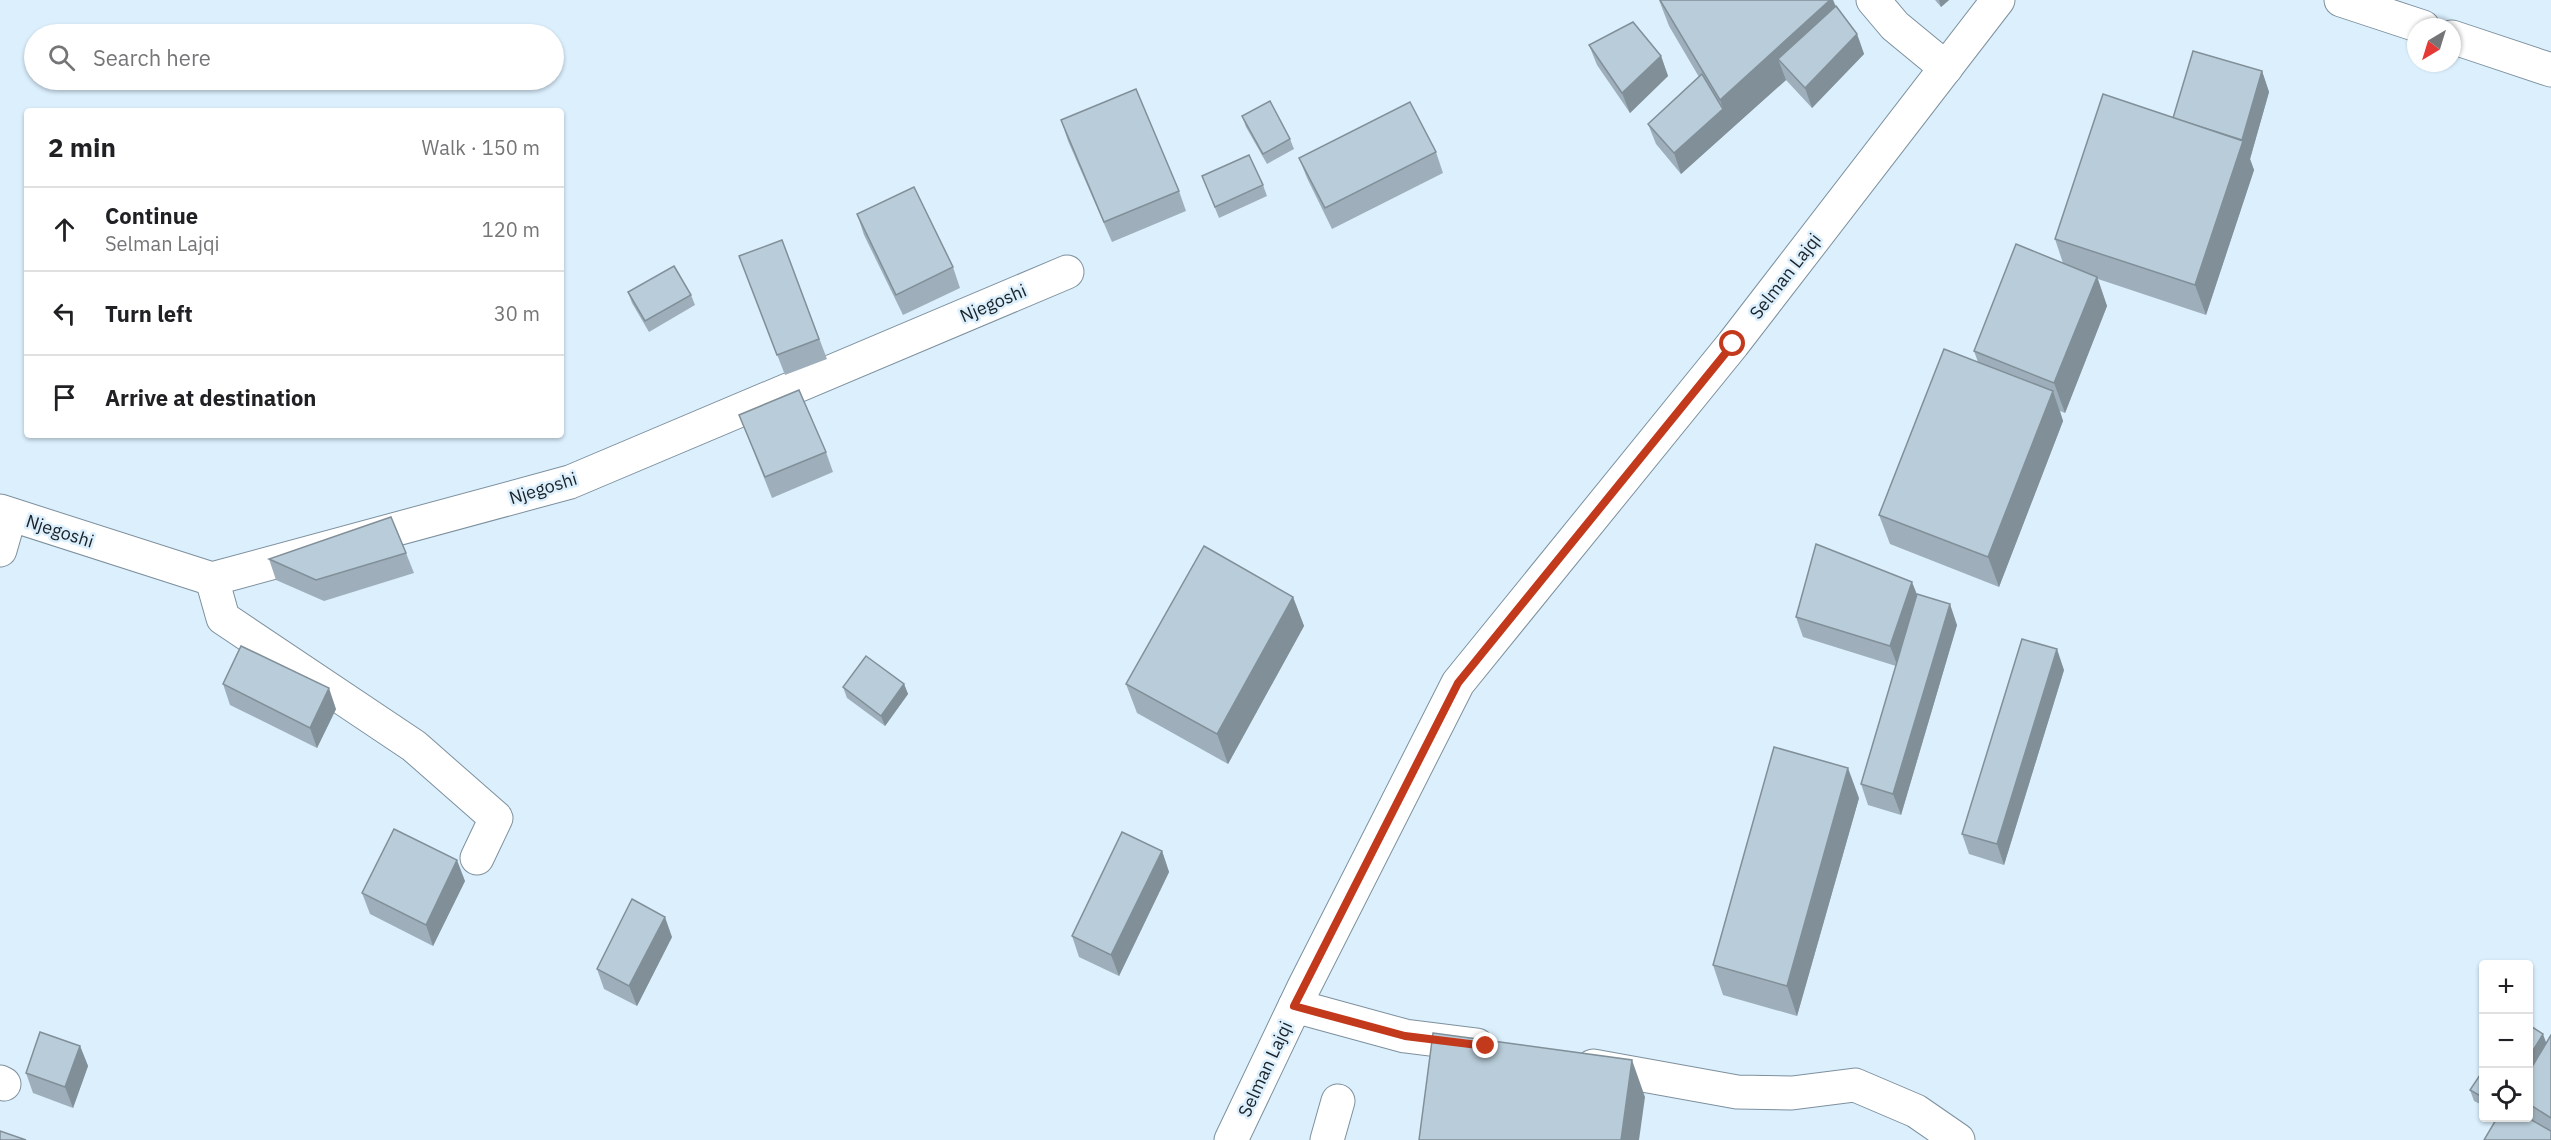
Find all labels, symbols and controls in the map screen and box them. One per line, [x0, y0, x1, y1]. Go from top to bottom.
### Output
north arrow [2407, 18, 2461, 72]
search box [24, 24, 564, 90]
icon: search [45, 41, 78, 74]
text: Search here [93, 43, 211, 72]
text: 2 min [48, 130, 116, 164]
text: Walk · 150 m [422, 134, 540, 161]
text: Continue [105, 201, 198, 230]
icon: ahead [48, 213, 81, 246]
text: 120 m [482, 216, 540, 243]
street label: Selman Lajqi [1744, 228, 1826, 324]
text: Selman Lajqi [105, 230, 220, 257]
street label: Njegoshi [956, 279, 1030, 327]
icon: left [48, 297, 81, 330]
text: Turn left [105, 299, 193, 328]
text: 30 m [494, 300, 540, 327]
route start [1719, 330, 1745, 356]
icon: arrive [48, 381, 81, 414]
text: Arrive at destination [105, 383, 316, 412]
street label: Njegoshi [506, 467, 580, 509]
street label: Njegoshi [23, 509, 97, 553]
map controls [2479, 960, 2533, 1122]
button: + [2479, 960, 2533, 1014]
button: − [2479, 1014, 2533, 1068]
street label: Selman Lajqi [1233, 1017, 1297, 1121]
route end [1472, 1032, 1498, 1058]
button: locate [2479, 1068, 2533, 1122]

